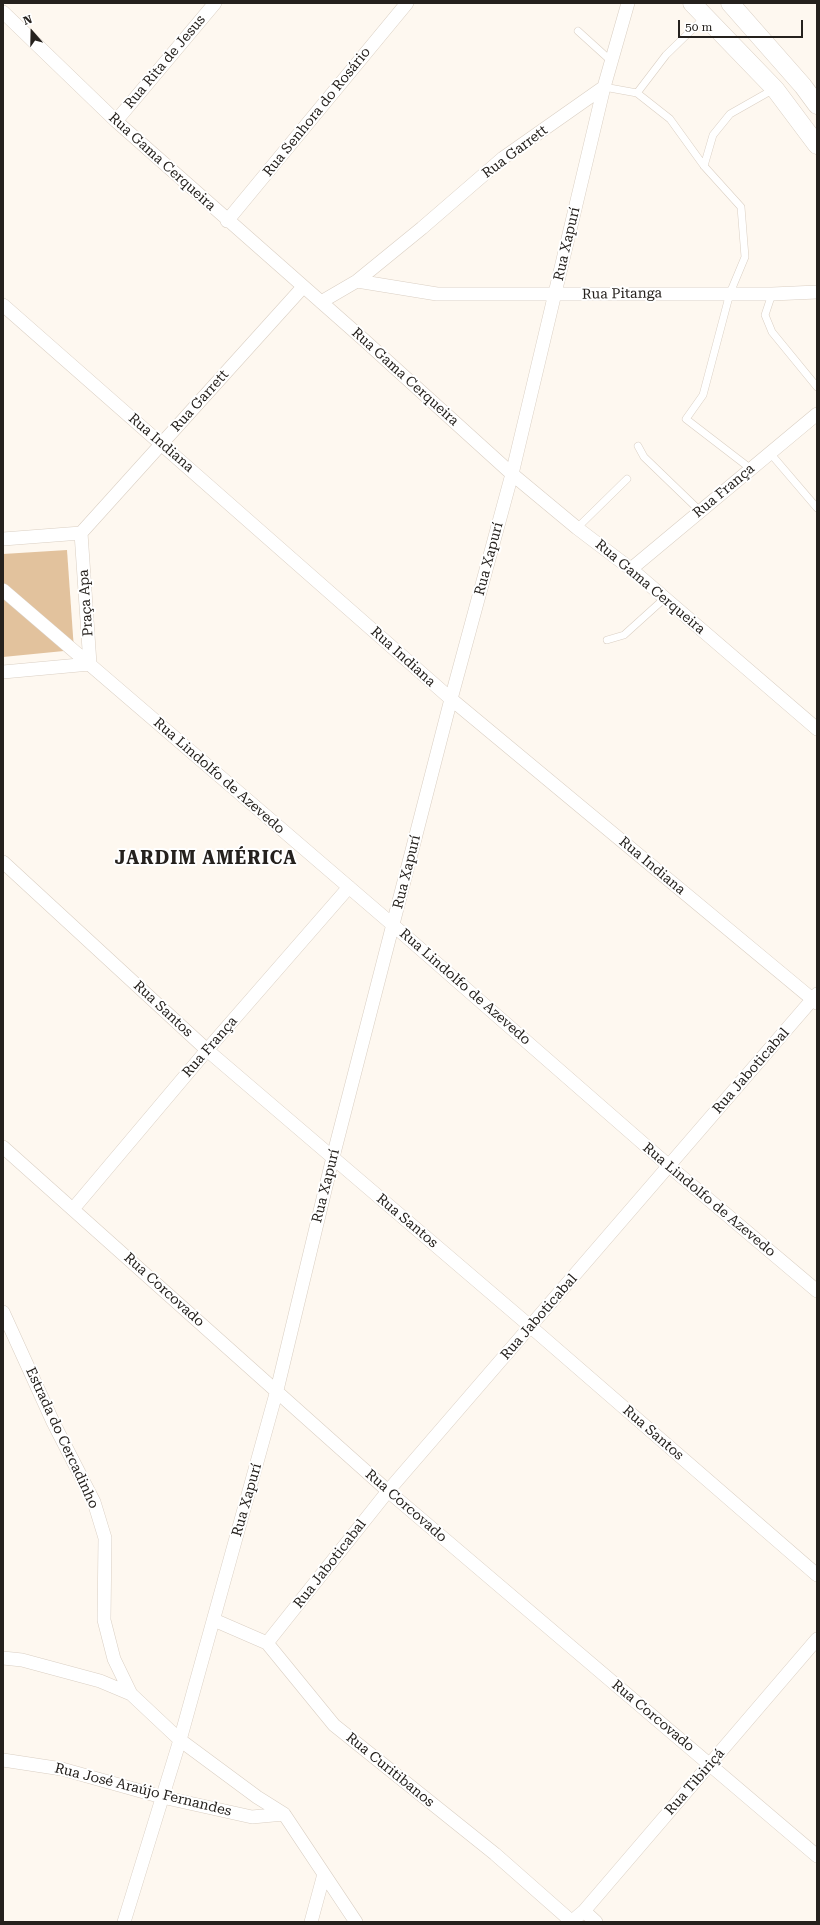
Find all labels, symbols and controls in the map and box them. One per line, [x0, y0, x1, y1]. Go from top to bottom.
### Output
north arrow [12, 12, 52, 52]
street label: Rua Rita de Jesus [121, 12, 209, 112]
scale bar [680, 12, 805, 38]
text: N [22, 13, 34, 28]
text: 50 m [685, 20, 712, 34]
street label: Rua Senhora do Rosário [260, 44, 374, 180]
street label: Rua Gama Cerqueira [105, 109, 219, 215]
street label: Rua Garrett [479, 122, 551, 182]
street label: Rua Xapurí [550, 205, 584, 283]
street label: Rua Pitanga [582, 285, 662, 303]
street label: Rua Gama Cerqueira [348, 324, 462, 430]
street label: Rua Garrett [168, 367, 232, 435]
street label: Rua Indiana [125, 410, 197, 476]
street label: Rua França [690, 460, 758, 522]
street label: Rua Xapurí [471, 521, 507, 597]
street label: Rua Gama Cerqueira [592, 536, 708, 638]
street label: Praça Apa [75, 569, 97, 637]
street label: Rua Indiana [367, 624, 439, 690]
street label: Rua Lindolfo de Azevedo [150, 714, 288, 838]
street label: Rua Indiana [615, 833, 689, 899]
street label: Rua Xapurí [390, 834, 424, 910]
district label: JARDIM AMÉRICA [115, 848, 297, 870]
street label: Rua Lindolfo de Azevedo [396, 925, 534, 1049]
street label: Rua Santos [130, 977, 196, 1041]
street label: Rua França [179, 1013, 241, 1081]
street label: Rua Jaboticabal [709, 1025, 793, 1117]
street label: Rua Lindolfo de Azevedo [639, 1139, 779, 1261]
street label: Rua Xapurí [309, 1148, 343, 1224]
street label: Rua Santos [373, 1190, 441, 1252]
street label: Rua Corcovado [120, 1249, 208, 1331]
street label: Rua Jaboticabal [497, 1271, 581, 1363]
street label: Estrada do Cercadinho [22, 1365, 102, 1511]
street label: Rua Santos [619, 1402, 687, 1464]
street label: Rua Xapurí [229, 1462, 265, 1538]
street label: Rua Corcovado [362, 1466, 450, 1546]
street label: Rua Jaboticabal [290, 1516, 370, 1612]
street label: Rua Corcovado [608, 1677, 698, 1755]
street label: Rua Curitibanos [342, 1729, 438, 1811]
street label: Rua Tibiriçá [662, 1745, 728, 1819]
street label: Rua José Araújo Fernandes [53, 1760, 233, 1820]

